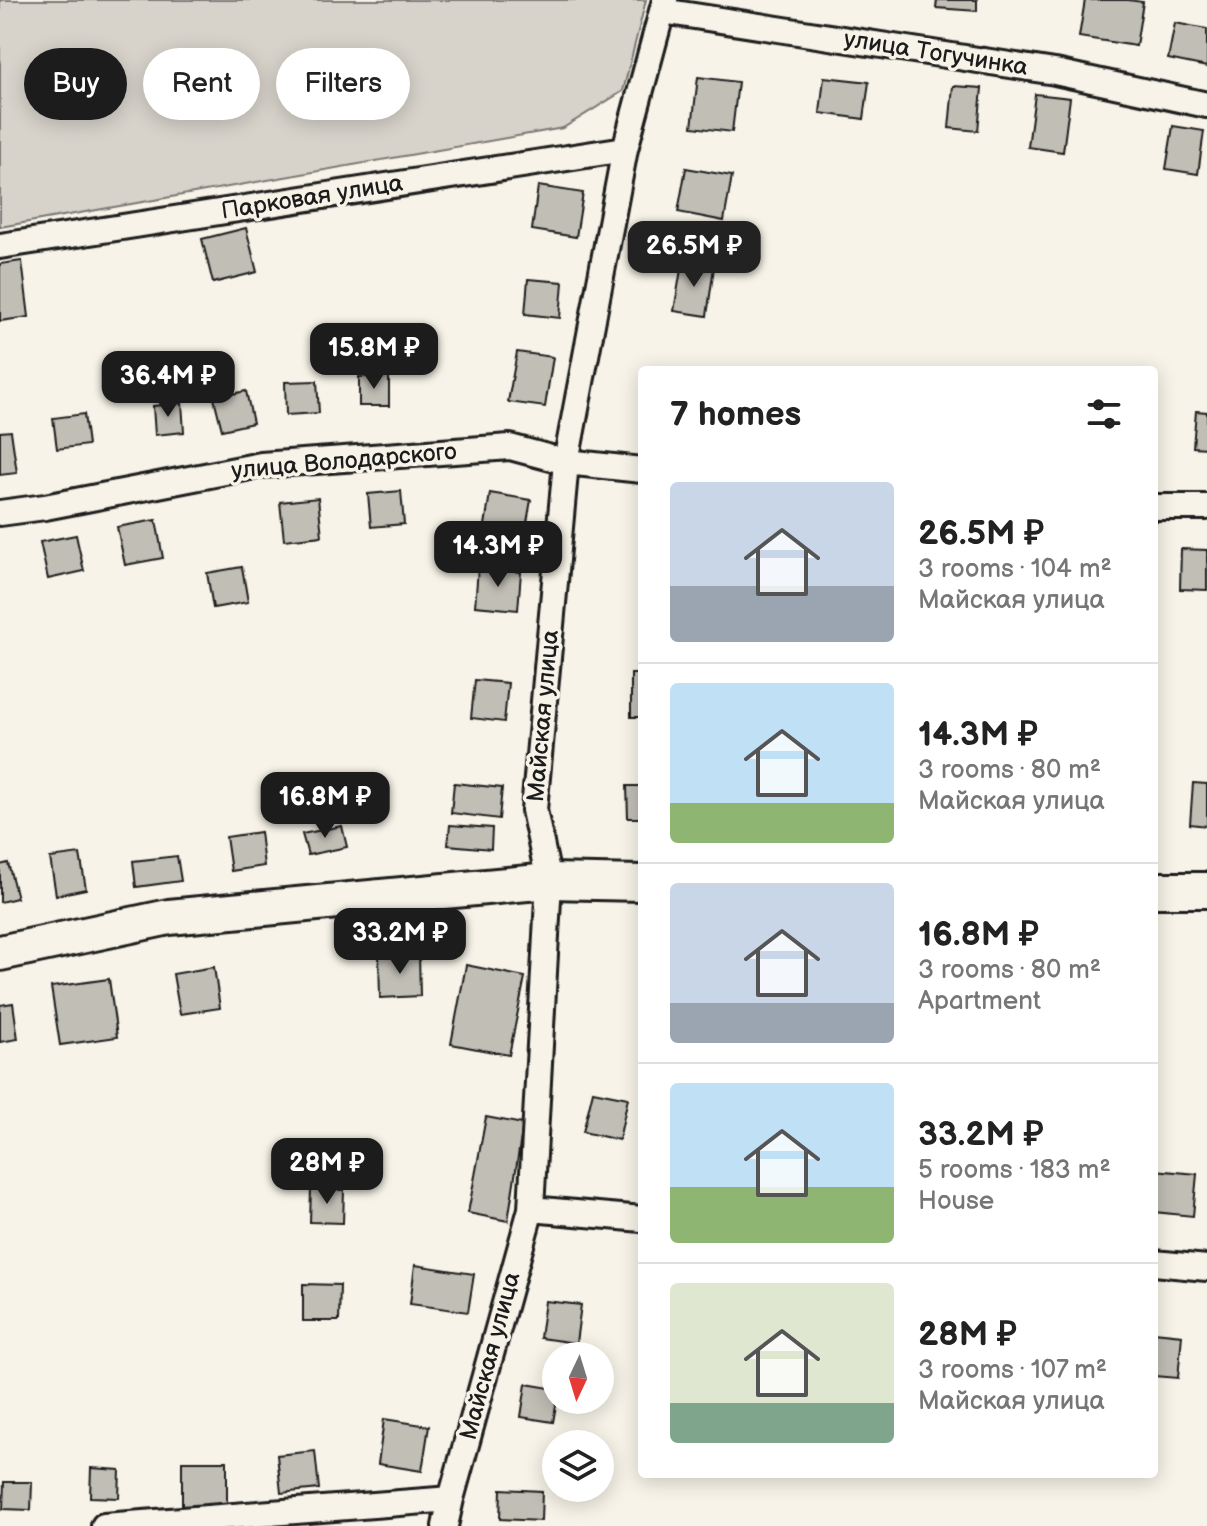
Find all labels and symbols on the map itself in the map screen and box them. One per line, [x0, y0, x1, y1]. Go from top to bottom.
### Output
street label: улица Тогучинка [842, 24, 1030, 82]
street label: Парковая улица [219, 168, 405, 226]
pin: 26.5M ₽ [620, 221, 768, 289]
pin: 15.8M ₽ [300, 323, 448, 391]
pin: 36.4M ₽ [94, 351, 242, 419]
street label: улица Володарского [230, 437, 458, 485]
pin: 14.3M ₽ [424, 521, 572, 589]
street label: Майская улица [521, 629, 565, 803]
pin: 16.8M ₽ [251, 772, 399, 840]
pin: 33.2M ₽ [326, 908, 474, 976]
pin: 28M ₽ [271, 1138, 383, 1206]
street label: Майская улица [454, 1269, 526, 1443]
north arrow [542, 1342, 614, 1414]

